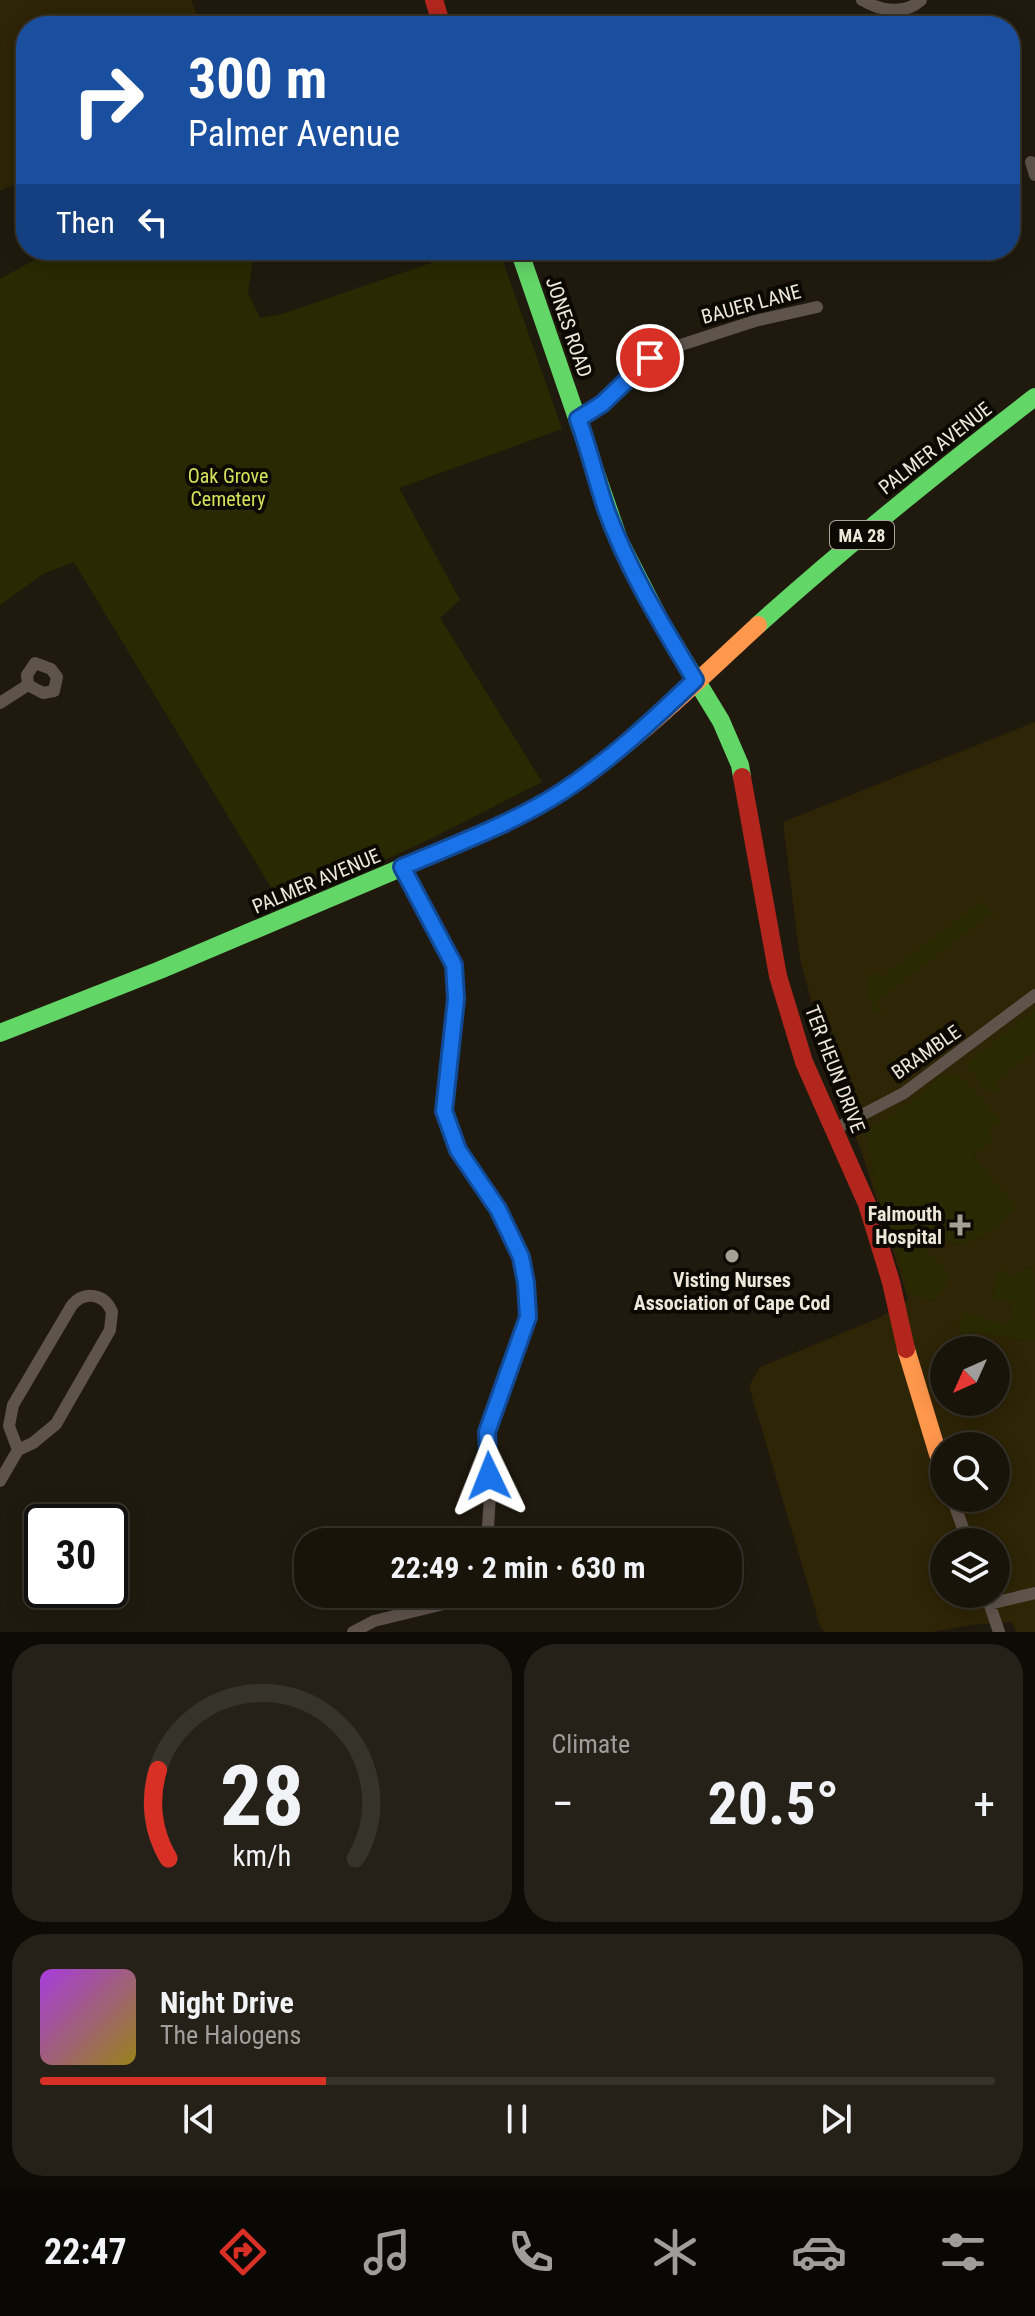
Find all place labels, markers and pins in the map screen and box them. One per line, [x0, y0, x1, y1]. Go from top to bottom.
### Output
pin [616, 324, 684, 392]
place label: Falmouth Hospital [868, 1202, 942, 1249]
marker: Falmouth Hospital [949, 1214, 971, 1236]
marker: Visting Nurses Association of Cape Cod [723, 1247, 741, 1265]
place label: Visting Nurses Association of Cape Cod [634, 1268, 830, 1315]

